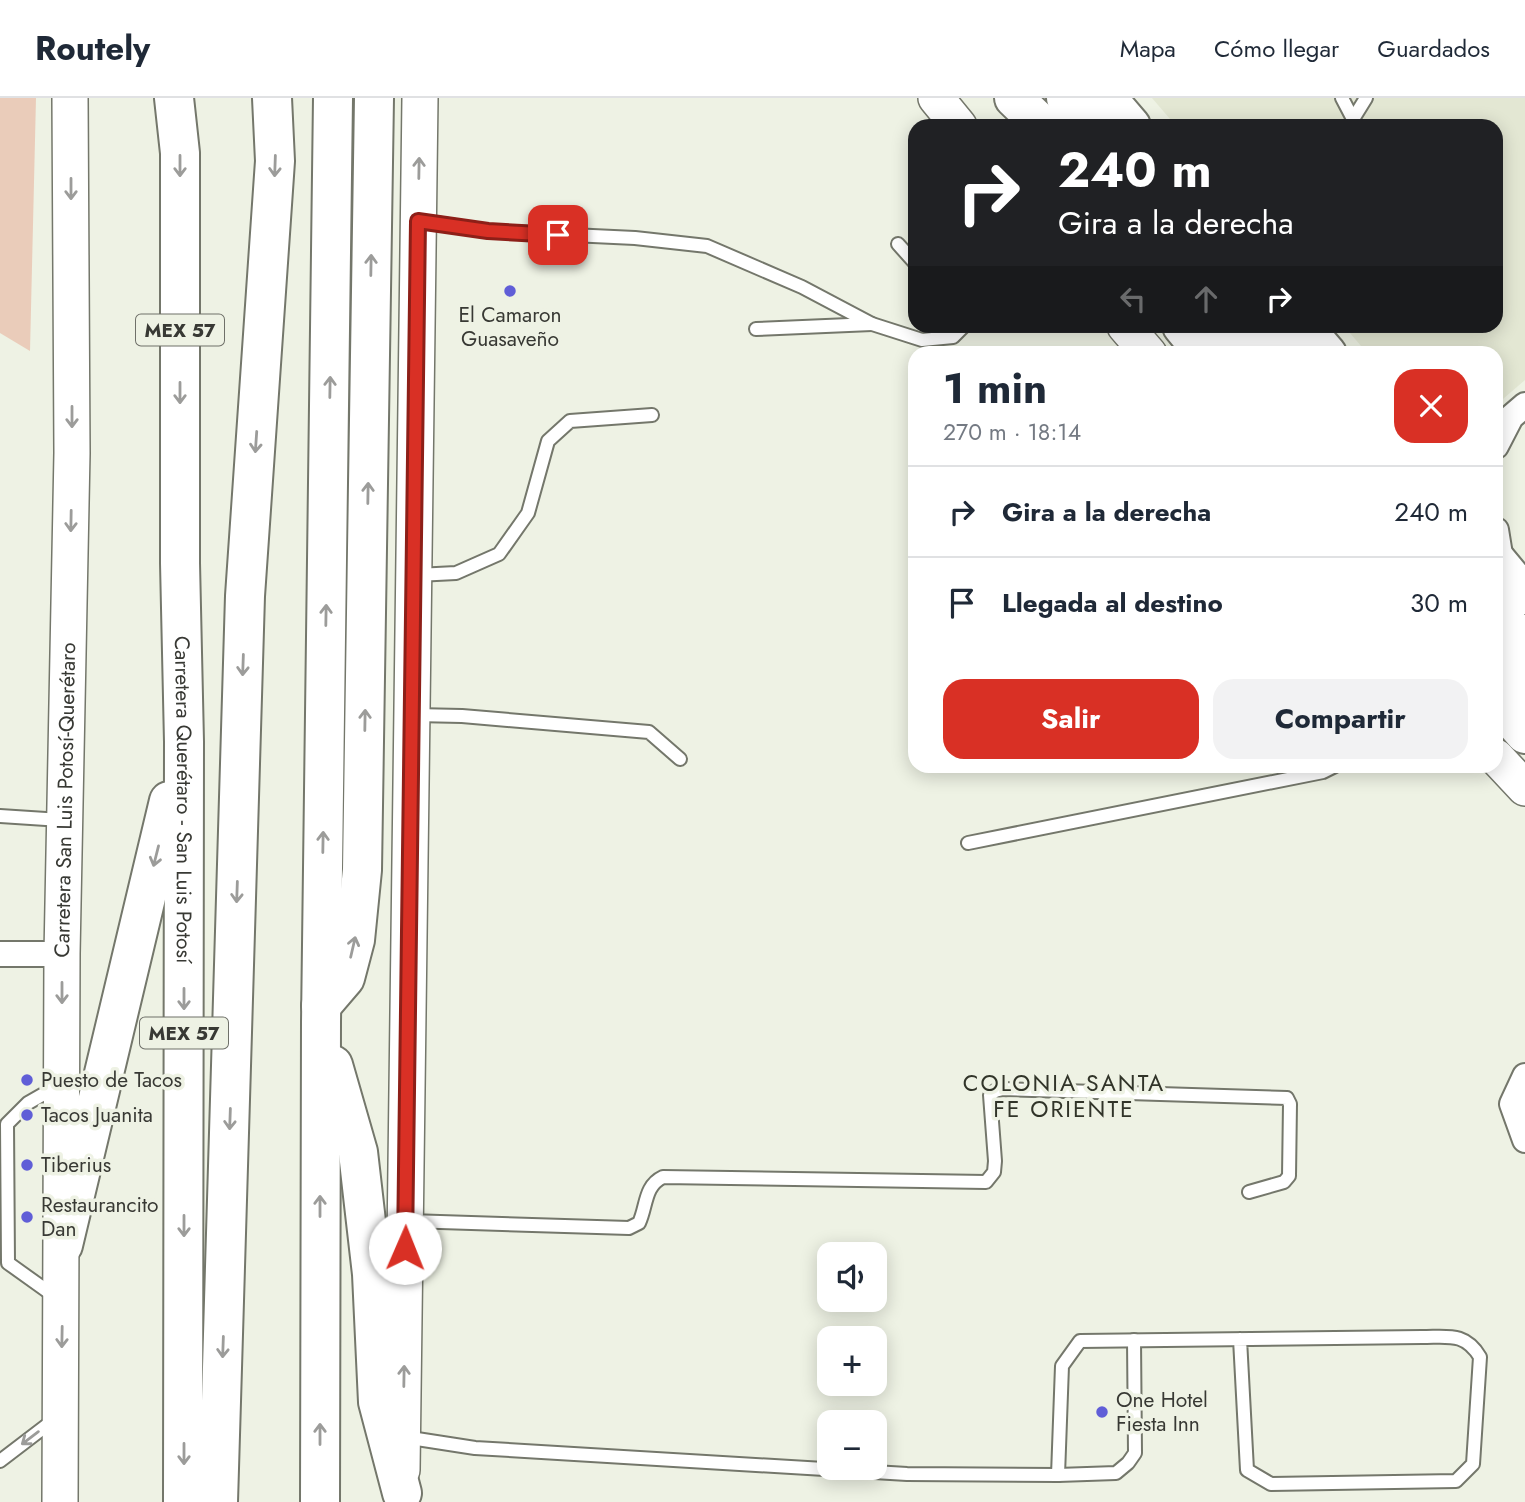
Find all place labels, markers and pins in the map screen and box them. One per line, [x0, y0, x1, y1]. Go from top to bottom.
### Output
pin [528, 205, 588, 265]
marker: El Camaron Guasaveño [502, 283, 518, 299]
place label: El Camaron Guasaveño [458, 300, 562, 354]
place label: Puesto de Tacos [41, 1065, 182, 1095]
marker: Puesto de Tacos [19, 1072, 35, 1088]
place label: Tacos Juanita [41, 1100, 153, 1130]
marker: Tacos Juanita [19, 1107, 35, 1123]
place label: Tiberius [41, 1150, 111, 1180]
marker: Tiberius [19, 1157, 35, 1173]
place label: Restaurancito Dan [41, 1190, 159, 1244]
marker: Restaurancito Dan [19, 1209, 35, 1225]
place label: One Hotel Fiesta Inn [1116, 1385, 1208, 1439]
marker: One Hotel Fiesta Inn [1094, 1404, 1110, 1420]

